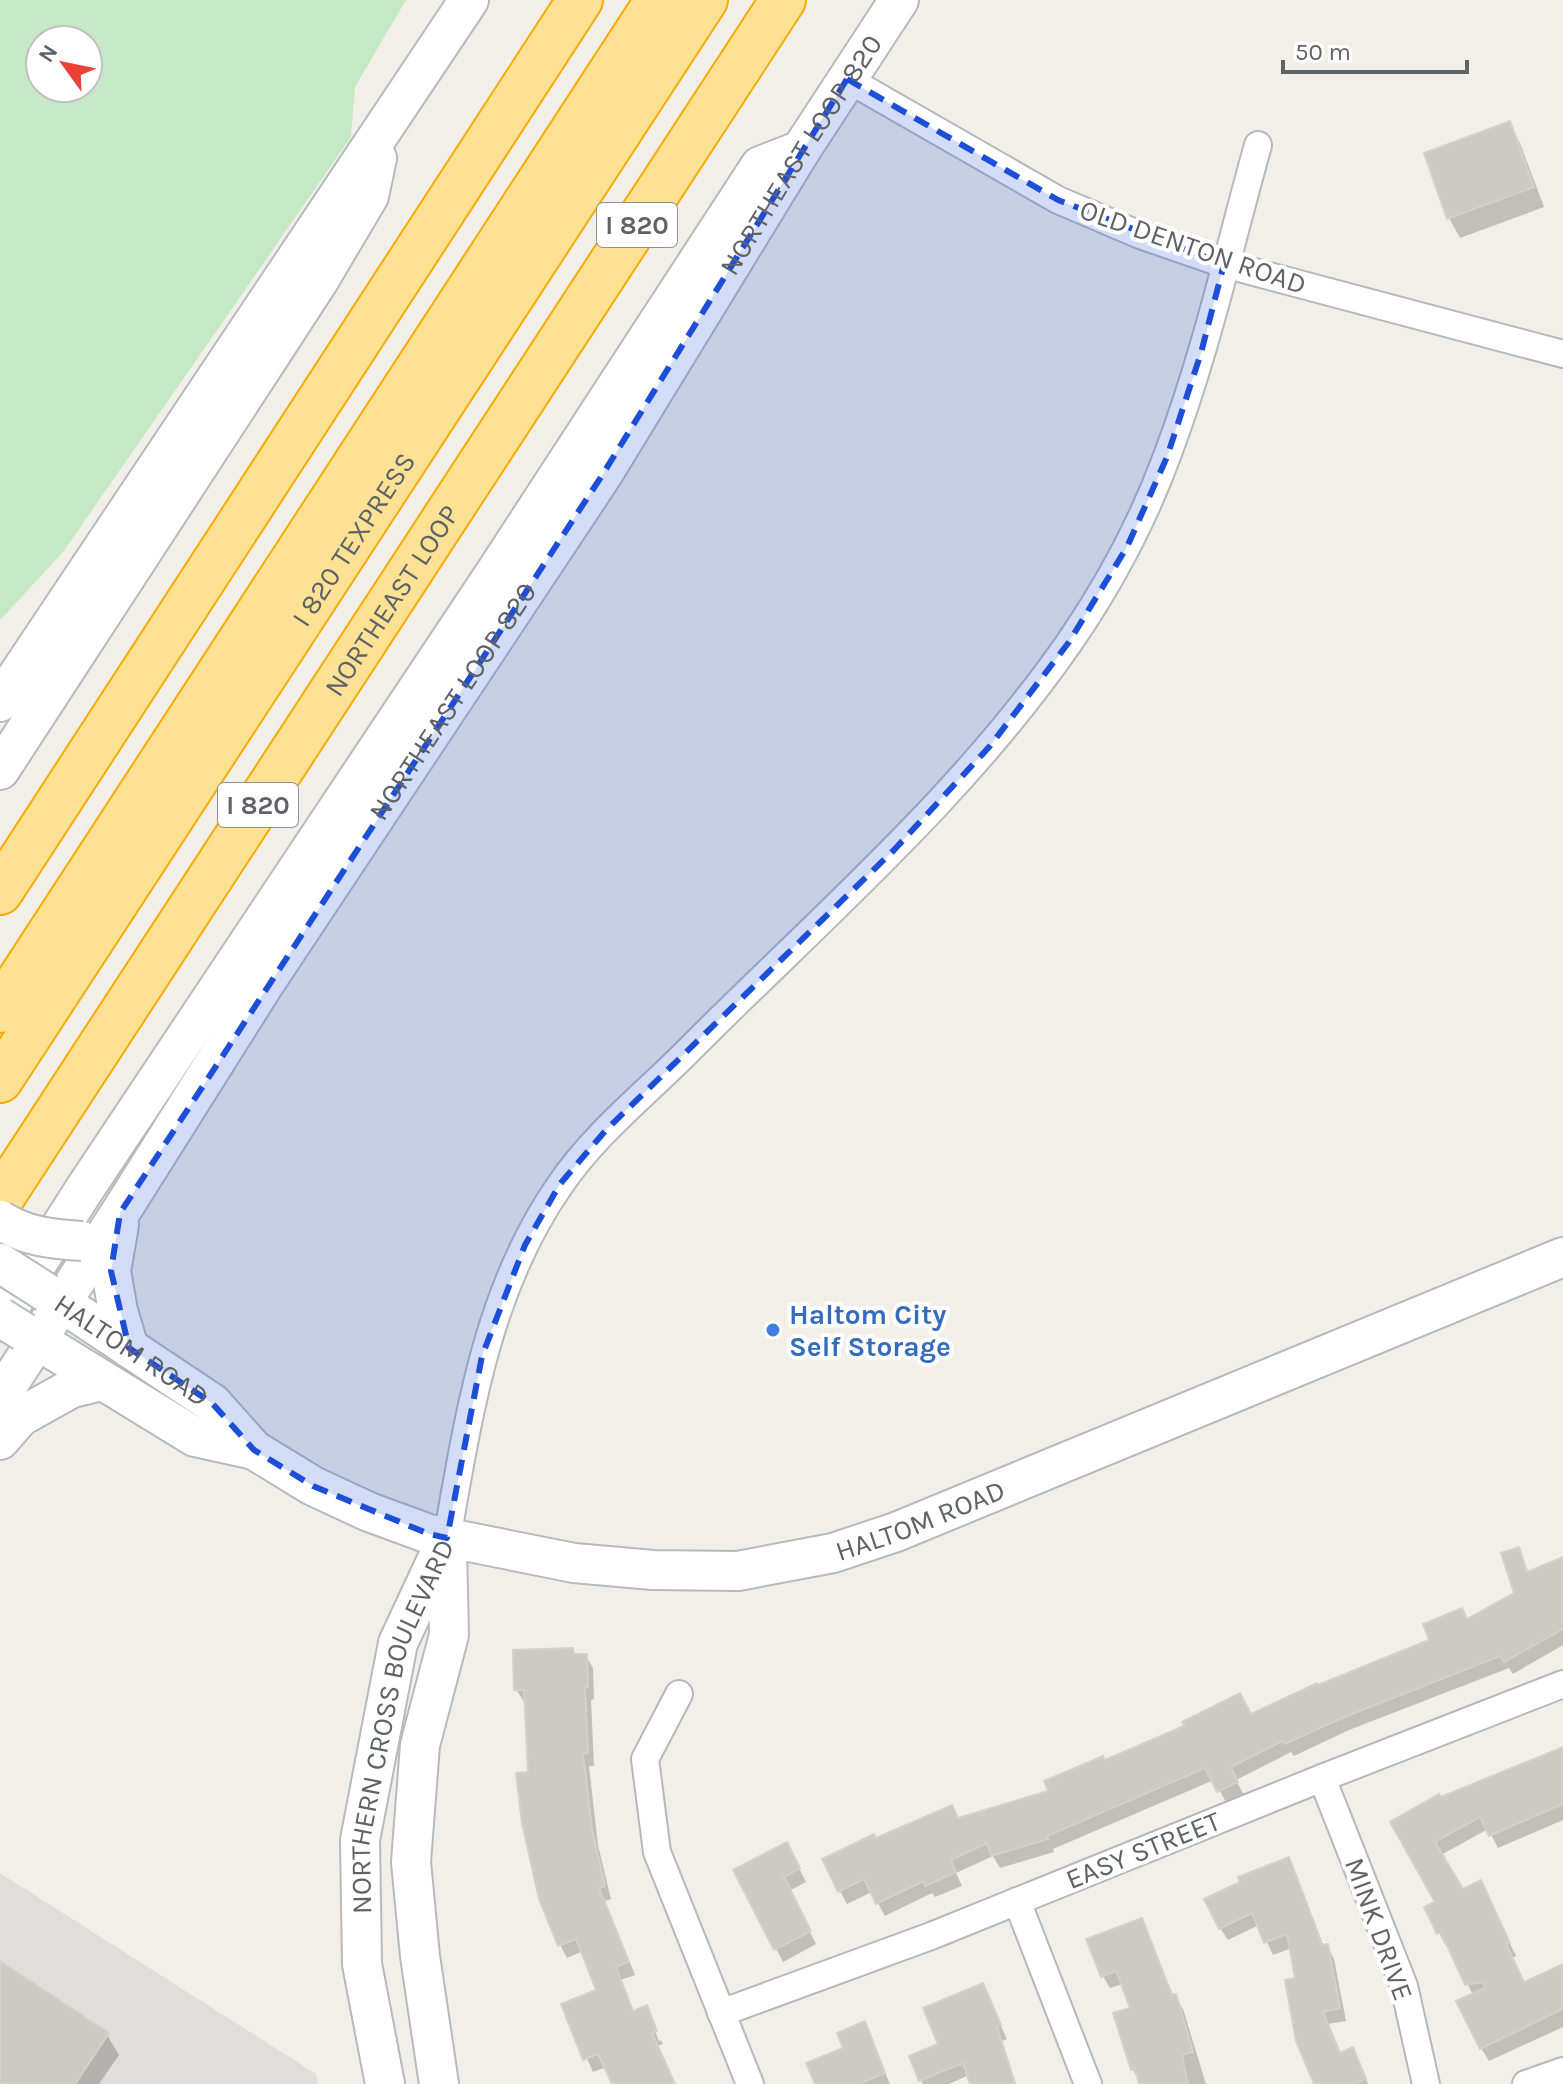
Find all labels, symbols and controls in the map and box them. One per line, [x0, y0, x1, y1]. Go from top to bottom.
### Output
north arrow [24, 24, 104, 104]
scale bar [1283, 24, 1467, 74]
street label: NORTHEAST LOOP 820 [712, 28, 889, 281]
text: 50 m [1295, 38, 1351, 66]
text: N [33, 40, 63, 67]
street label: OLD DENTON ROAD [1075, 193, 1311, 301]
road number: I 820 [597, 203, 677, 247]
street label: I 820 TEXPRESS [284, 446, 422, 632]
street label: NORTHEAST LOOP [317, 499, 466, 702]
street label: NORTHEAST LOOP 820 [362, 576, 543, 826]
road number: I 820 [218, 783, 298, 827]
street label: HALTOM ROAD [48, 1286, 215, 1413]
place label: Haltom City Self Storage [789, 1298, 951, 1363]
marker: Haltom City Self Storage [764, 1321, 782, 1339]
street label: HALTOM ROAD [831, 1473, 1010, 1568]
street label: NORTHERN CROSS BOULEVARD [343, 1533, 461, 1914]
street label: EASY STREET [1061, 1804, 1225, 1896]
street label: MINK DRIVE [1338, 1853, 1420, 2005]

